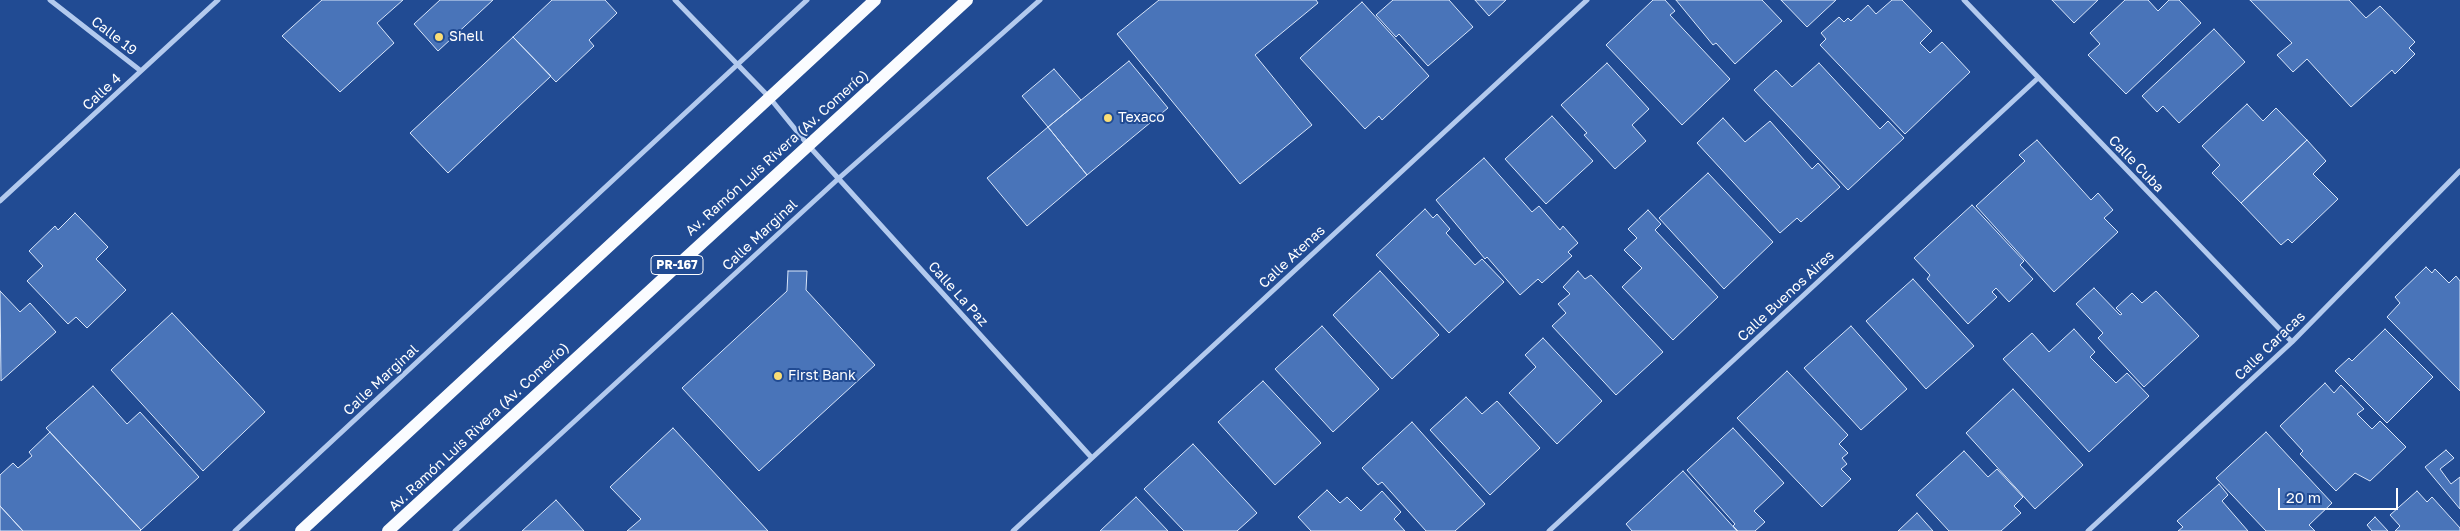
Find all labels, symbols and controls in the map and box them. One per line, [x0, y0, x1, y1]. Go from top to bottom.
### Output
street label: Calle 19 [88, 13, 140, 59]
place label: Shell [449, 29, 484, 45]
marker: Shell [433, 31, 445, 43]
street label: Av. Ramón Luis Rivera (Av. Comerío) [682, 67, 872, 239]
street label: Calle 4 [79, 70, 125, 114]
place label: Texaco [1118, 110, 1165, 126]
marker: Texaco [1102, 112, 1114, 124]
street label: Calle Cuba [2105, 132, 2167, 196]
street label: Calle Marginal [719, 196, 801, 274]
street label: Calle Atenas [1255, 222, 1329, 292]
street label: Calle Buenos Aires [1734, 247, 1838, 345]
road number: PR-167 [651, 256, 703, 274]
street label: Calle La Paz [924, 258, 992, 330]
street label: Calle Caracas [2231, 308, 2309, 384]
street label: Av. Ramón Luis Rivera (Av. Comerío) [386, 339, 572, 515]
street label: Calle Marginal [340, 341, 422, 419]
place label: First Bank [788, 368, 856, 384]
marker: First Bank [772, 370, 784, 382]
scale bar [2280, 478, 2400, 510]
text: 20 m [2286, 488, 2321, 506]

